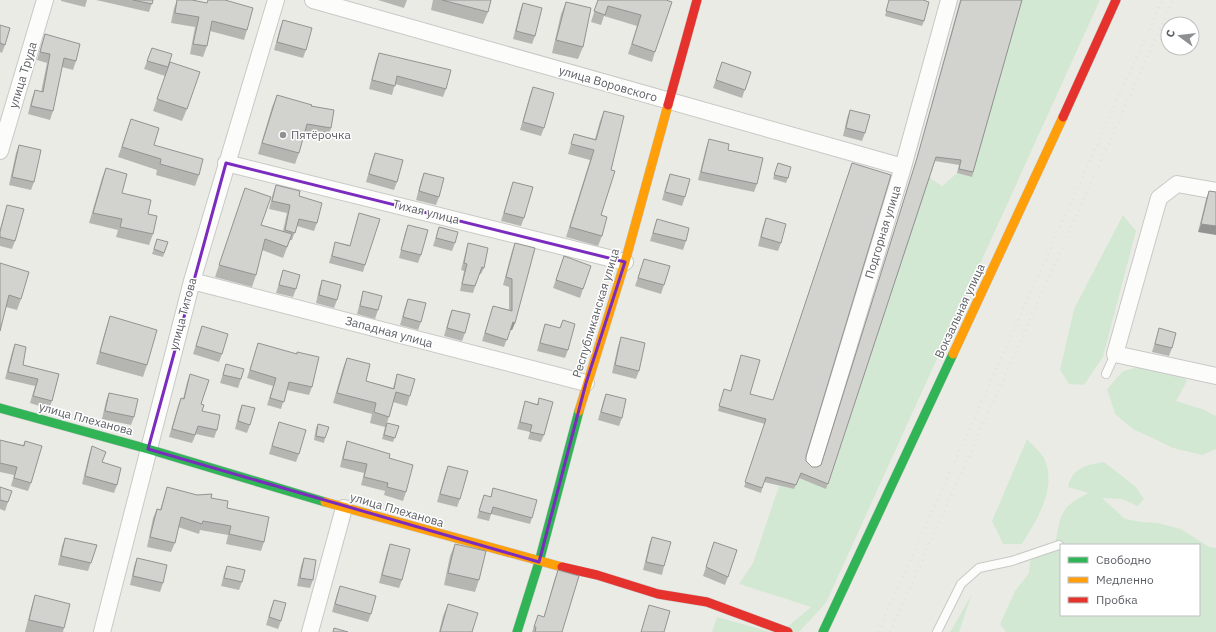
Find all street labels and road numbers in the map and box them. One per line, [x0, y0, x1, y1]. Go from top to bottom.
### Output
street label: улица Труда [5, 39, 40, 110]
street label: улица Воровского [557, 62, 659, 105]
street label: Подгорная улица [861, 183, 904, 280]
street label: Тихая улица [391, 196, 462, 227]
street label: Республиканская улица [569, 246, 623, 379]
street label: Вокзальная улица [931, 261, 988, 360]
street label: улица Титова [166, 275, 200, 352]
street label: Западная улица [344, 313, 435, 351]
street label: улица Плеханова [37, 399, 135, 438]
street label: улица Плеханова [349, 489, 446, 530]

